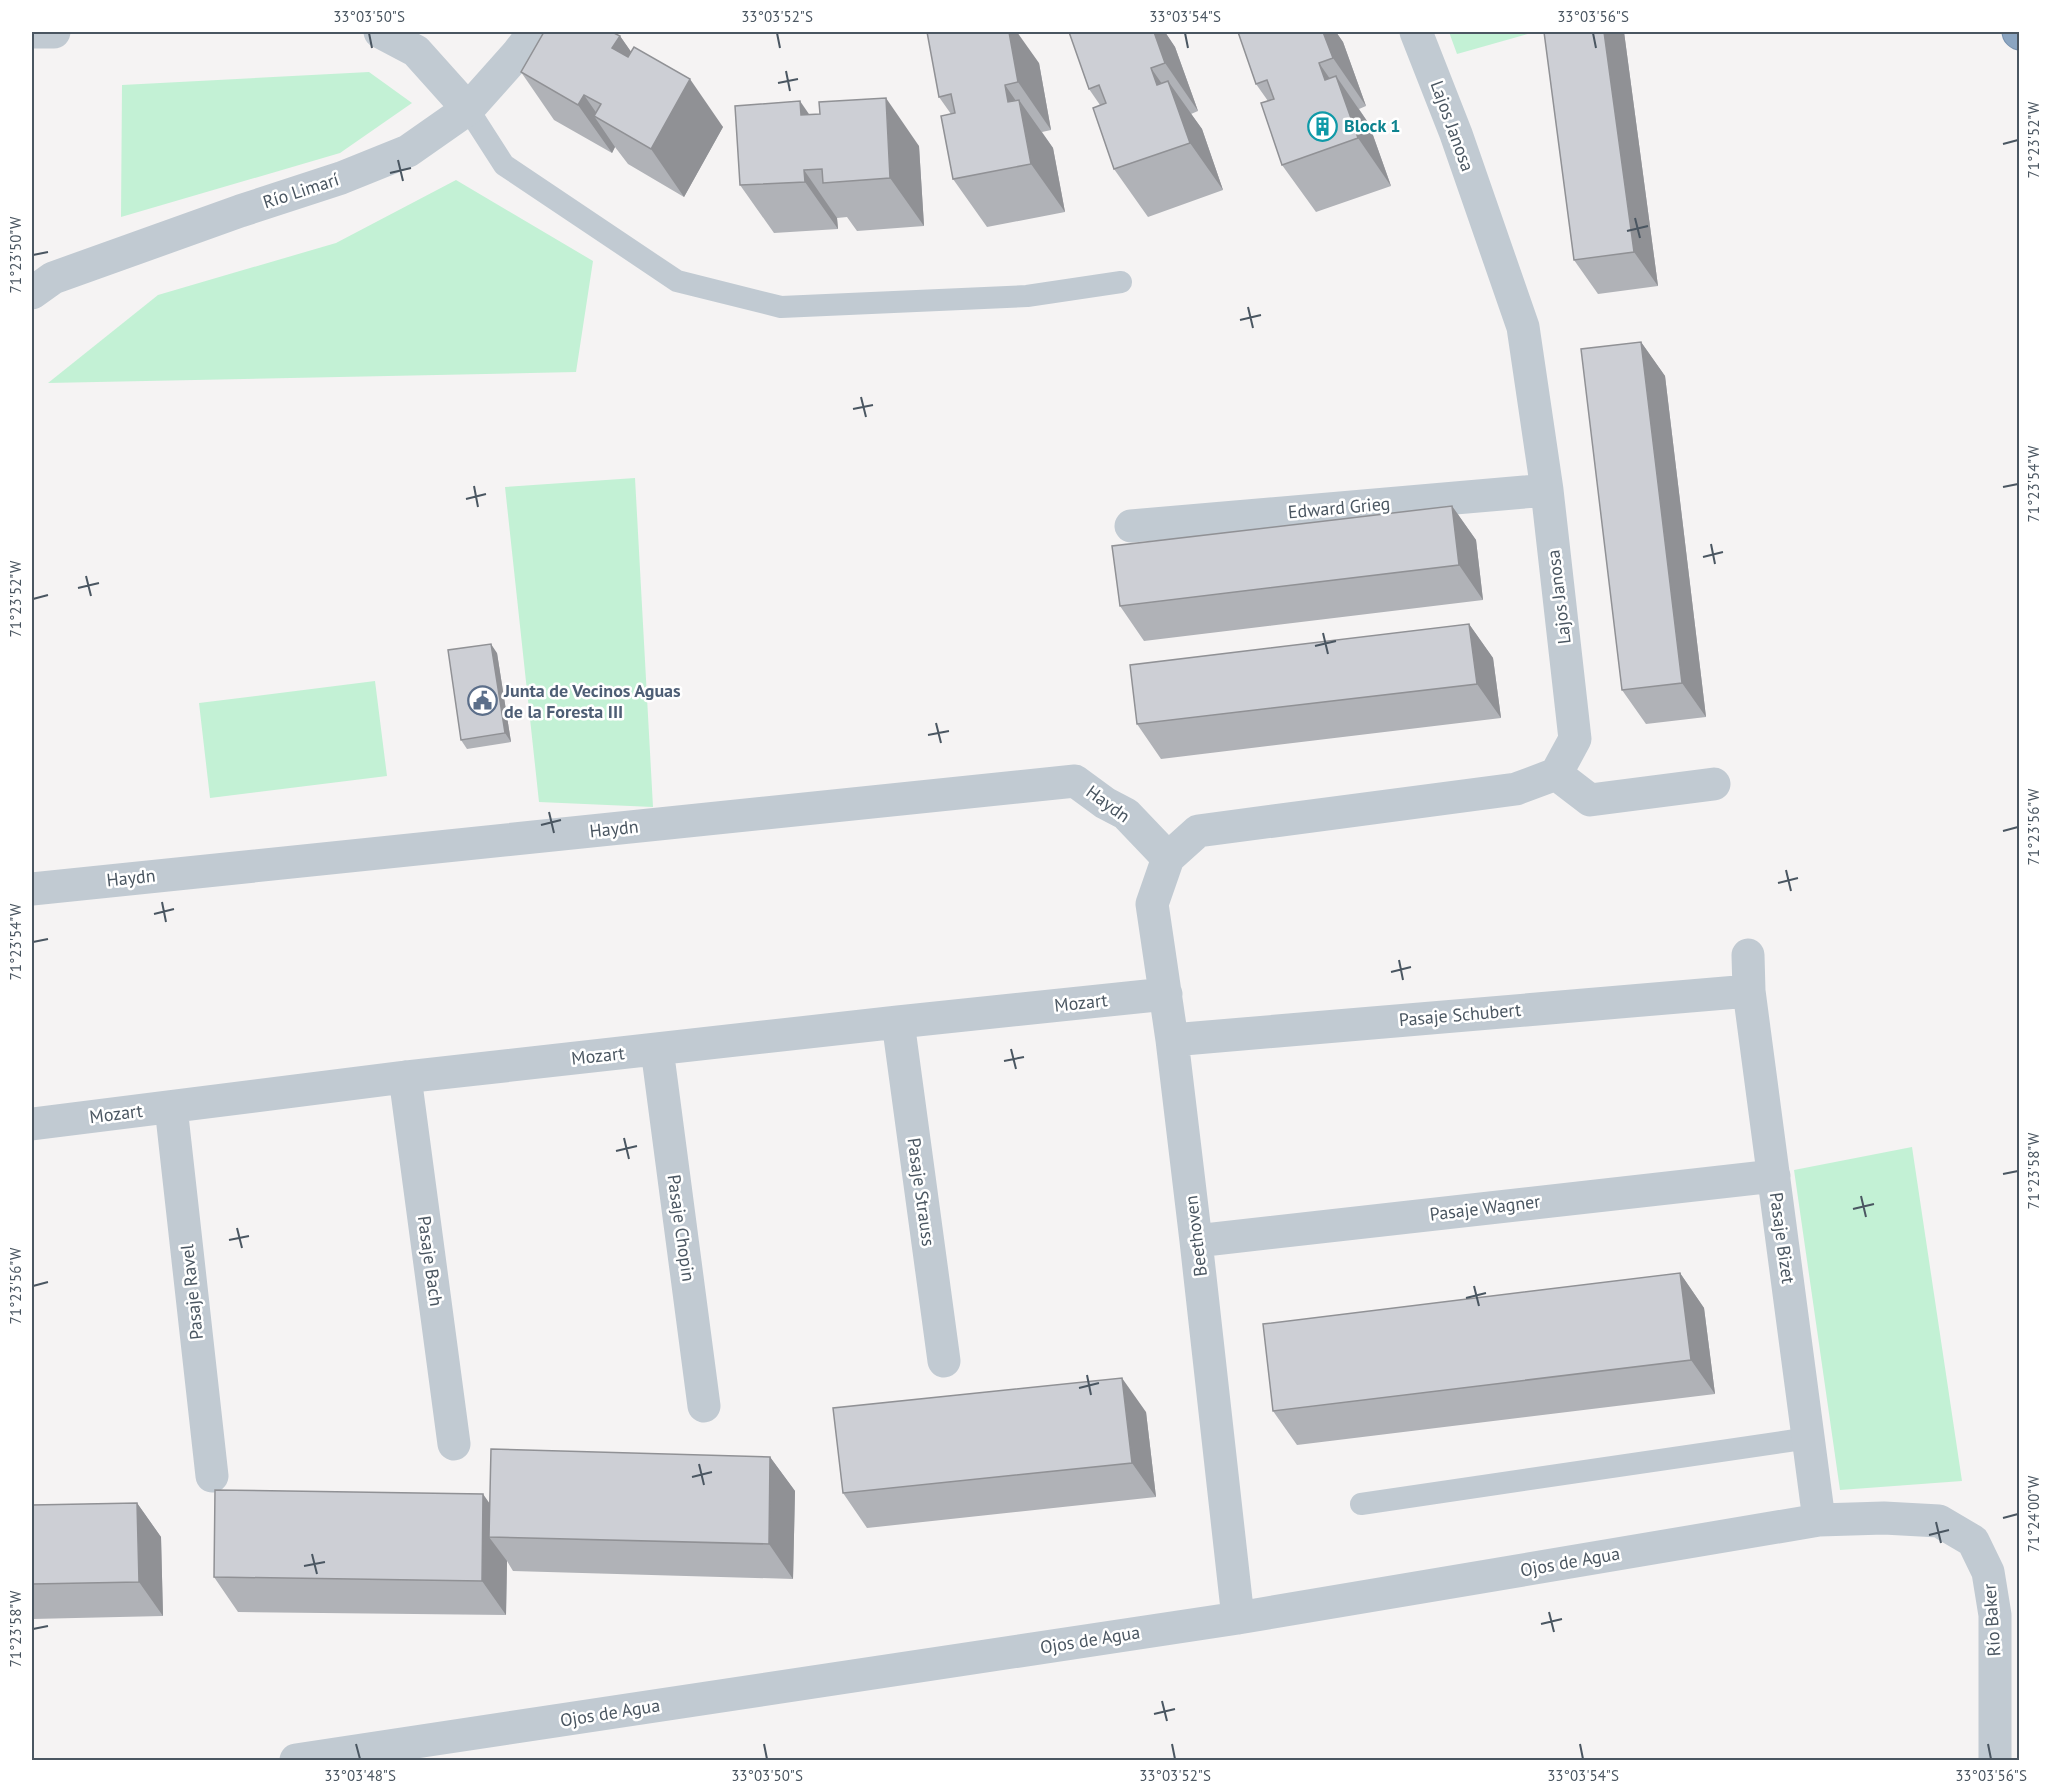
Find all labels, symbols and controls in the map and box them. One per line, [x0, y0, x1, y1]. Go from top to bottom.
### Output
text: 33°03'50"S [333, 7, 405, 26]
text: 33°03'52"S [741, 7, 813, 26]
text: 33°03'54"S [1149, 7, 1221, 26]
text: 33°03'56"S [1557, 7, 1629, 26]
street label: Lajos Janosa [1425, 77, 1480, 174]
text: 71°23'52"W [2024, 101, 2043, 178]
building icon: Block 1 [1307, 110, 1339, 142]
place label: Block 1 [1344, 114, 1400, 137]
street label: Río Limarí [260, 167, 342, 214]
text: 71°23'50"W [6, 216, 25, 293]
text: 71°23'54"W [2024, 445, 2043, 522]
street label: Edward Grieg [1287, 492, 1391, 523]
street label: Lajos Janosa [1541, 549, 1576, 646]
text: 71°23'52"W [6, 560, 25, 637]
place label: Junta de Vecinos Aguas de la Foresta III [503, 679, 681, 723]
public building icon: Junta de Vecinos Aguas de la Foresta III [467, 685, 499, 717]
street label: Haydn [1082, 780, 1135, 827]
text: 71°23'56"W [2024, 788, 2043, 865]
street label: Haydn [588, 815, 639, 842]
street label: Haydn [105, 864, 156, 891]
text: 71°23'54"W [6, 903, 25, 980]
street label: Mozart [1053, 988, 1109, 1017]
street label: Pasaje Schubert [1398, 998, 1522, 1031]
street label: Mozart [570, 1041, 626, 1070]
street label: Mozart [88, 1099, 144, 1128]
text: 71°23'58"W [2024, 1132, 2043, 1209]
street label: Pasaje Strauss [903, 1136, 940, 1248]
street label: Pasaje Chopin [663, 1173, 700, 1283]
street label: Pasaje Wagner [1428, 1189, 1542, 1226]
street label: Pasaje Bizet [1765, 1191, 1800, 1285]
street label: Beethoven [1179, 1194, 1212, 1278]
street label: Pasaje Bach [413, 1214, 448, 1308]
street label: Pasaje Ravel [175, 1242, 208, 1341]
text: 71°23'56"W [6, 1247, 25, 1324]
text: 71°24'00"W [2024, 1475, 2043, 1552]
street label: Ojos de Agua [1518, 1541, 1622, 1582]
street label: Río Baker [1977, 1583, 2006, 1657]
text: 71°23'58"W [6, 1590, 25, 1667]
street label: Ojos de Agua [1038, 1620, 1142, 1659]
street label: Ojos de Agua [558, 1693, 662, 1732]
text: 33°03'48"S [324, 1766, 396, 1785]
text: 33°03'50"S [731, 1766, 803, 1785]
text: 33°03'52"S [1139, 1766, 1211, 1785]
text: 33°03'54"S [1547, 1766, 1619, 1785]
text: 33°03'56"S [1955, 1766, 2027, 1785]

